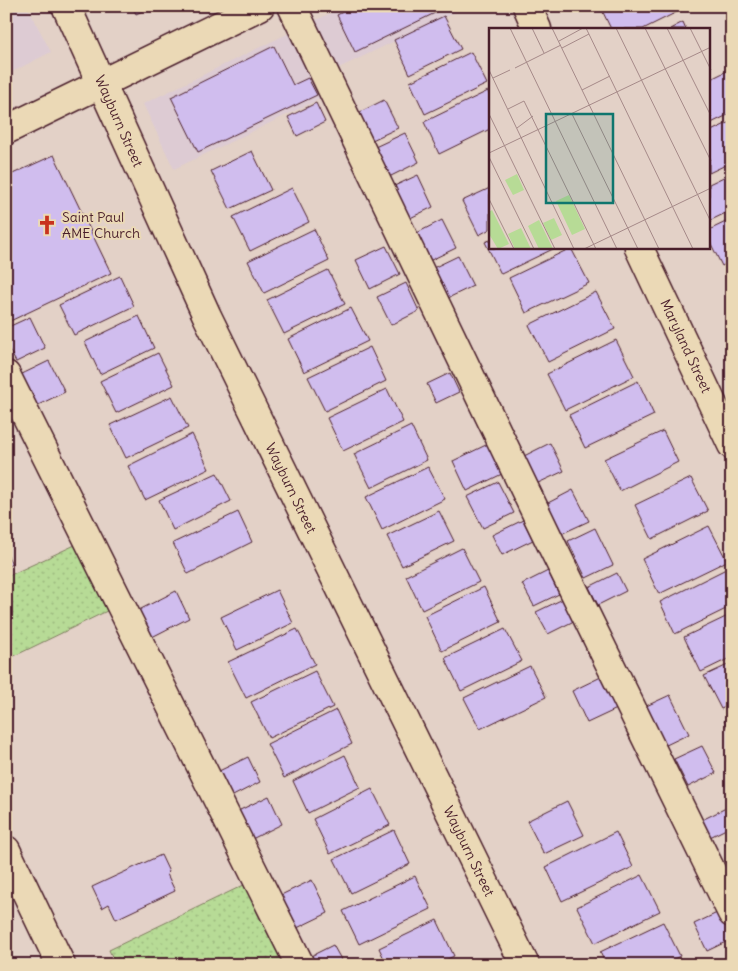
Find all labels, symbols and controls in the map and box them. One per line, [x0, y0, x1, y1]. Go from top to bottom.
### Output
inset map [489, 28, 710, 249]
street label: Wayburn Street [91, 72, 147, 170]
place label: Saint Paul AME Church [62, 208, 140, 242]
church icon: Saint Paul AME Church [36, 214, 58, 236]
street label: Maryland Street [656, 296, 716, 396]
street label: Wayburn Street [261, 440, 321, 536]
street label: Wayburn Street [439, 803, 499, 899]

